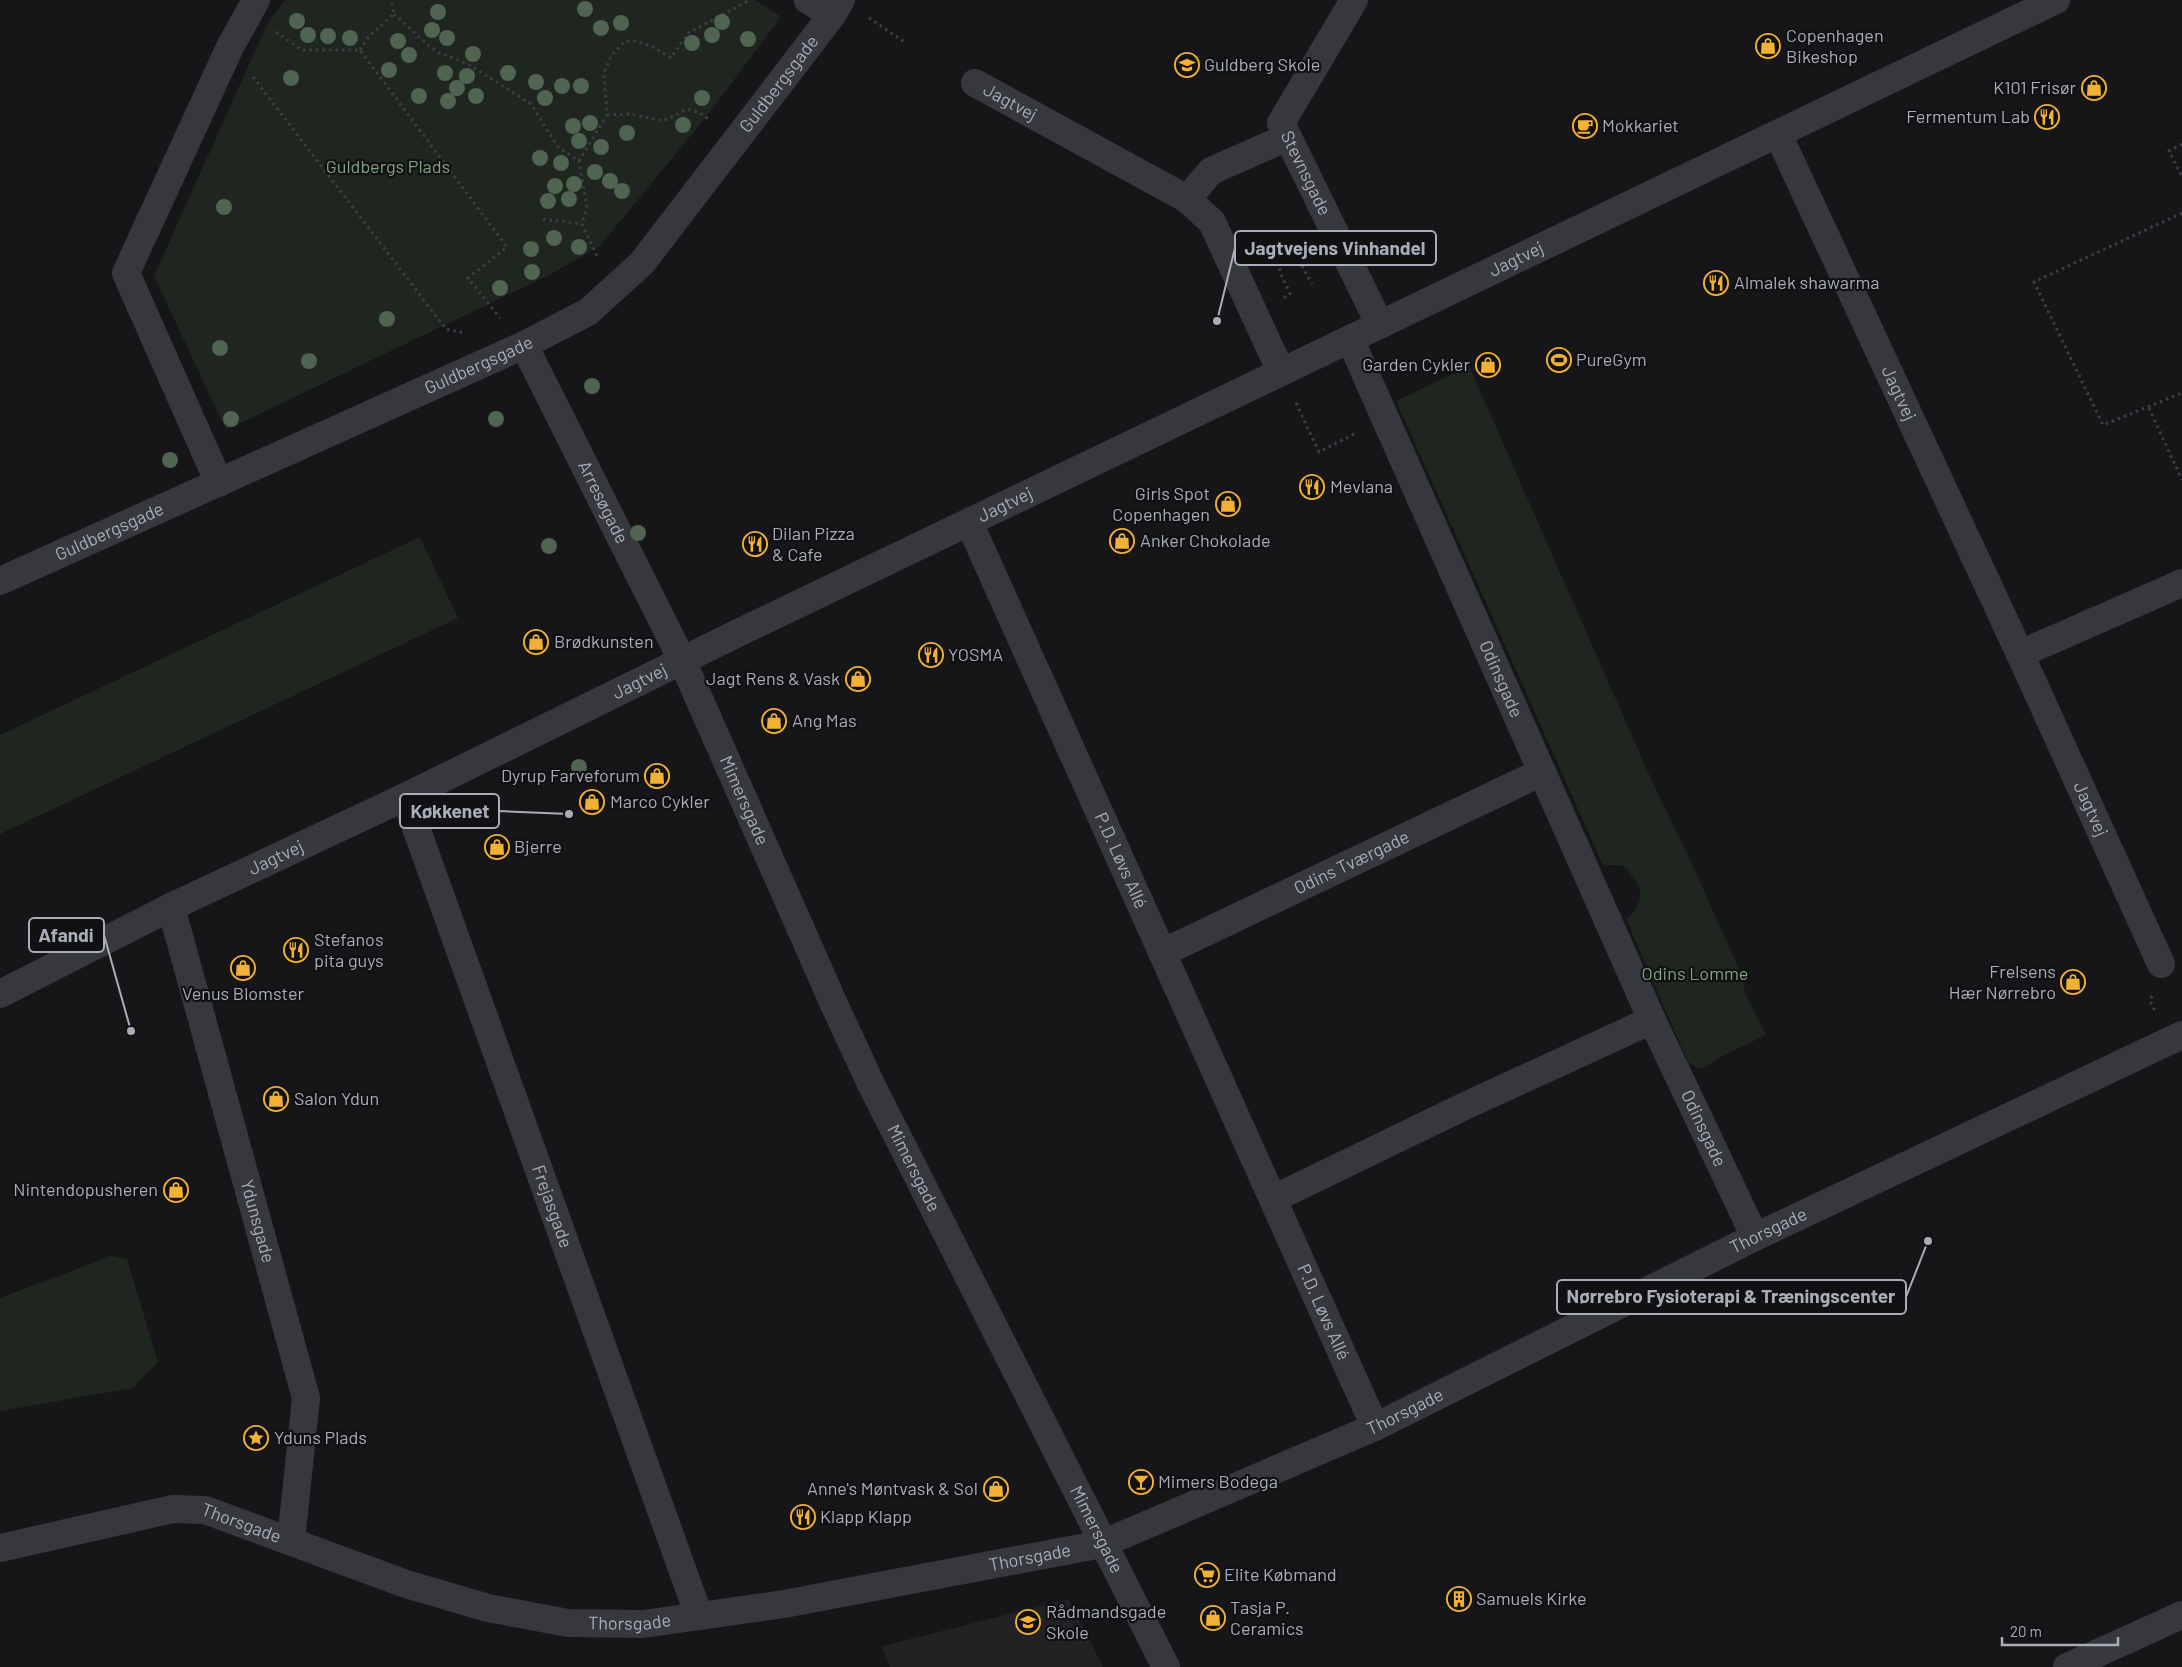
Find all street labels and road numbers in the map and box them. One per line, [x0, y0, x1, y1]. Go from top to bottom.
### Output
street label: Guldbergsgade [734, 30, 823, 137]
street label: Jagtvej [980, 78, 1041, 125]
street label: Stevnsgade [1277, 127, 1337, 219]
street label: Jagtvej [1485, 236, 1547, 281]
street label: Guldbergsgade [421, 330, 536, 399]
street label: Jagtvej [1877, 362, 1922, 424]
street label: Arresøgade [574, 457, 634, 547]
street label: Jagtvej [974, 481, 1036, 526]
street label: Guldbergsgade [51, 497, 167, 565]
street label: Odinsgade [1475, 637, 1528, 721]
street label: Jagtvej [608, 658, 670, 703]
street label: Mimersgade [716, 752, 774, 848]
street label: Jagtvej [2069, 778, 2114, 840]
street label: P.D. Løvs Allé [1091, 809, 1153, 912]
street label: Odins Tværgade [1290, 825, 1412, 899]
street label: Jagtvej [245, 834, 307, 879]
street label: Odinsgade [1677, 1086, 1732, 1170]
street label: Mimersgade [883, 1120, 946, 1215]
street label: Frejasgade [528, 1162, 578, 1251]
street label: Ydunsgade [236, 1177, 280, 1265]
street label: Thorsgade [1726, 1202, 1810, 1258]
street label: P.D. Løvs Allé [1293, 1260, 1356, 1363]
street label: Thorsgade [1363, 1383, 1447, 1439]
street label: Mimersgade [1066, 1482, 1129, 1577]
street label: Thorsgade [199, 1498, 284, 1547]
street label: Thorsgade [987, 1538, 1073, 1575]
street label: Thorsgade [588, 1608, 672, 1634]

